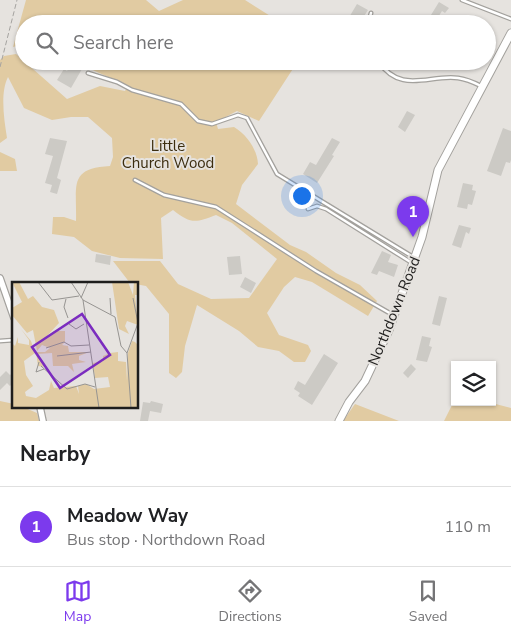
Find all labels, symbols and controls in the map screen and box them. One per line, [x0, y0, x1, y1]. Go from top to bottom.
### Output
search box [15, 15, 496, 70]
icon: search [33, 29, 61, 57]
text: Search here [73, 30, 174, 56]
park label: Little Church Wood [122, 136, 214, 173]
your location [289, 183, 315, 209]
pin: 1 [397, 196, 429, 237]
street label: Northdown Road [363, 254, 425, 368]
inset map [12, 282, 139, 408]
map controls [451, 361, 496, 406]
button: layers [451, 361, 496, 406]
text: Nearby [20, 440, 90, 468]
text: Meadow Way [67, 503, 188, 529]
text: 1 [31, 516, 41, 538]
text: 110 m [444, 516, 491, 538]
text: Bus stop · Northdown Road [67, 529, 265, 551]
tab: Map [64, 577, 92, 626]
tab: Directions [219, 577, 282, 626]
tab: Saved [409, 577, 447, 626]

